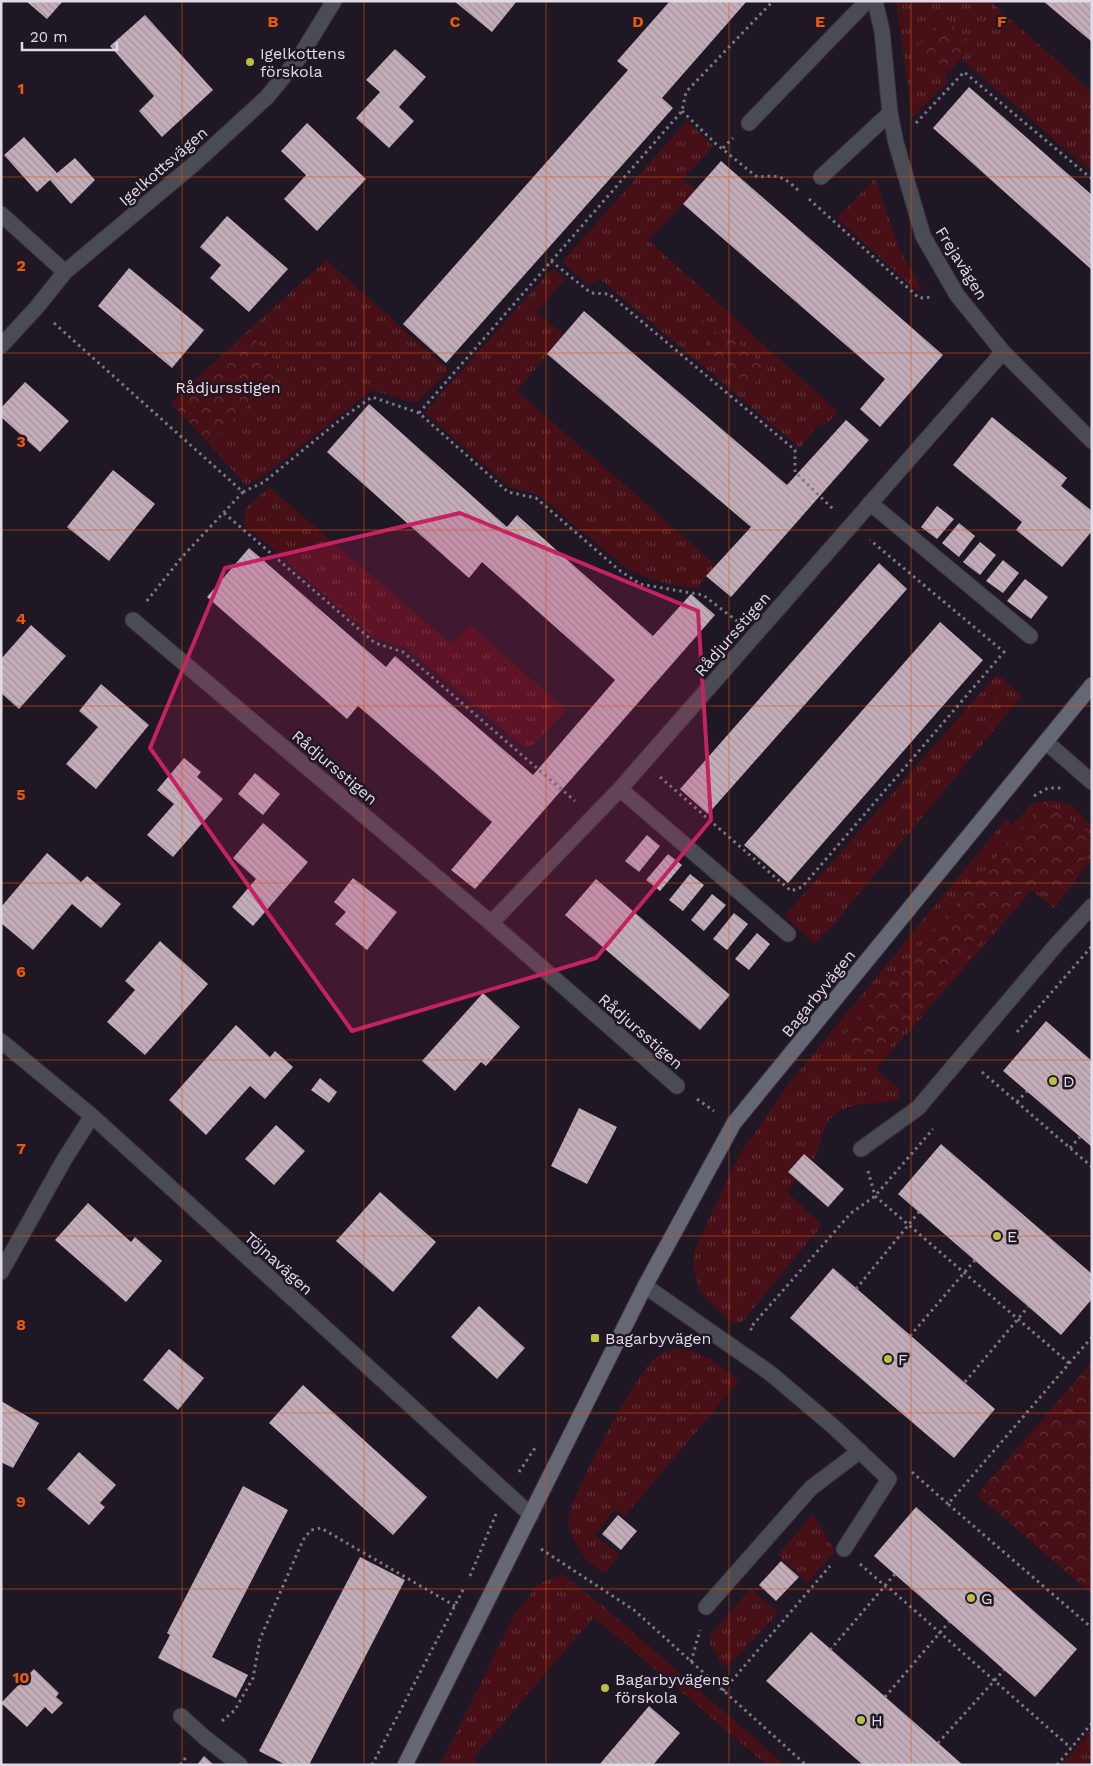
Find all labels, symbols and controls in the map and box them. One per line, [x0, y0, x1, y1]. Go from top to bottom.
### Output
text: B [268, 12, 279, 31]
text: C [450, 12, 461, 31]
text: D [632, 12, 644, 31]
text: E [815, 12, 825, 31]
text: F [997, 12, 1007, 31]
scale bar [22, 20, 118, 52]
text: 20 m [30, 28, 68, 46]
place label: Igelkottens förskola [260, 44, 345, 81]
marker: Igelkottens förskola [244, 56, 256, 68]
text: 1 [18, 79, 24, 98]
street label: Igelkottsvägen [115, 123, 211, 210]
street label: Frejavägen [932, 223, 991, 303]
text: 2 [16, 256, 26, 275]
park label: Rådjursstigen [175, 378, 281, 397]
text: 3 [16, 432, 26, 451]
street label: Rådjursstigen [691, 588, 774, 680]
text: 4 [16, 609, 26, 628]
street label: Rådjursstigen [288, 726, 381, 809]
text: 5 [16, 785, 26, 804]
street label: Bagarbyvägen [778, 946, 859, 1041]
text: 6 [16, 962, 26, 981]
street label: Rådjursstigen [595, 990, 687, 1073]
place label: D [1063, 1072, 1075, 1091]
marker: D [1047, 1075, 1059, 1087]
text: 7 [16, 1139, 26, 1158]
place label: E [1007, 1227, 1017, 1246]
street label: Töjnavägen [241, 1228, 317, 1299]
marker: E [991, 1230, 1003, 1242]
text: 8 [16, 1315, 26, 1334]
place label: Bagarbyvägen [605, 1329, 711, 1348]
marker: Bagarbyvägen [589, 1332, 601, 1344]
place label: F [898, 1350, 908, 1369]
marker: F [882, 1353, 894, 1365]
text: 9 [16, 1492, 26, 1511]
place label: G [981, 1589, 993, 1608]
marker: G [965, 1592, 977, 1604]
text: 10 [12, 1668, 30, 1687]
place label: Bagarbyvägens förskola [615, 1670, 730, 1707]
marker: Bagarbyvägens förskola [599, 1682, 611, 1694]
place label: H [871, 1711, 883, 1730]
marker: H [855, 1714, 867, 1726]

